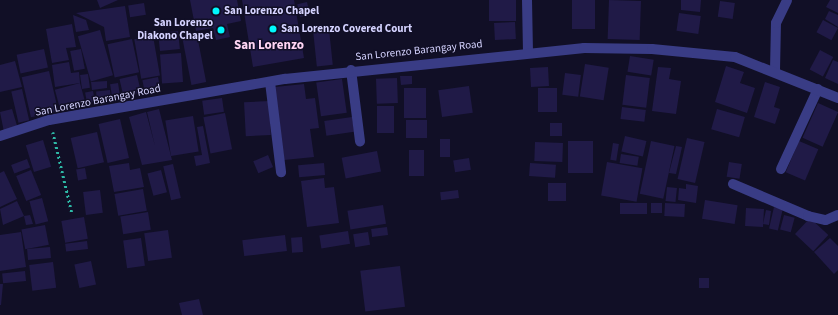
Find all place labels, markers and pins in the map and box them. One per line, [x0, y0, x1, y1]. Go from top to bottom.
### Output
place label: San Lorenzo Chapel [224, 4, 319, 18]
marker: San Lorenzo Chapel [211, 6, 221, 16]
place label: San Lorenzo Diakono Chapel [137, 17, 213, 43]
place label: San Lorenzo Covered Court [281, 22, 412, 36]
marker: San Lorenzo Covered Court [268, 24, 278, 34]
marker: San Lorenzo Diakono Chapel [216, 25, 226, 35]

